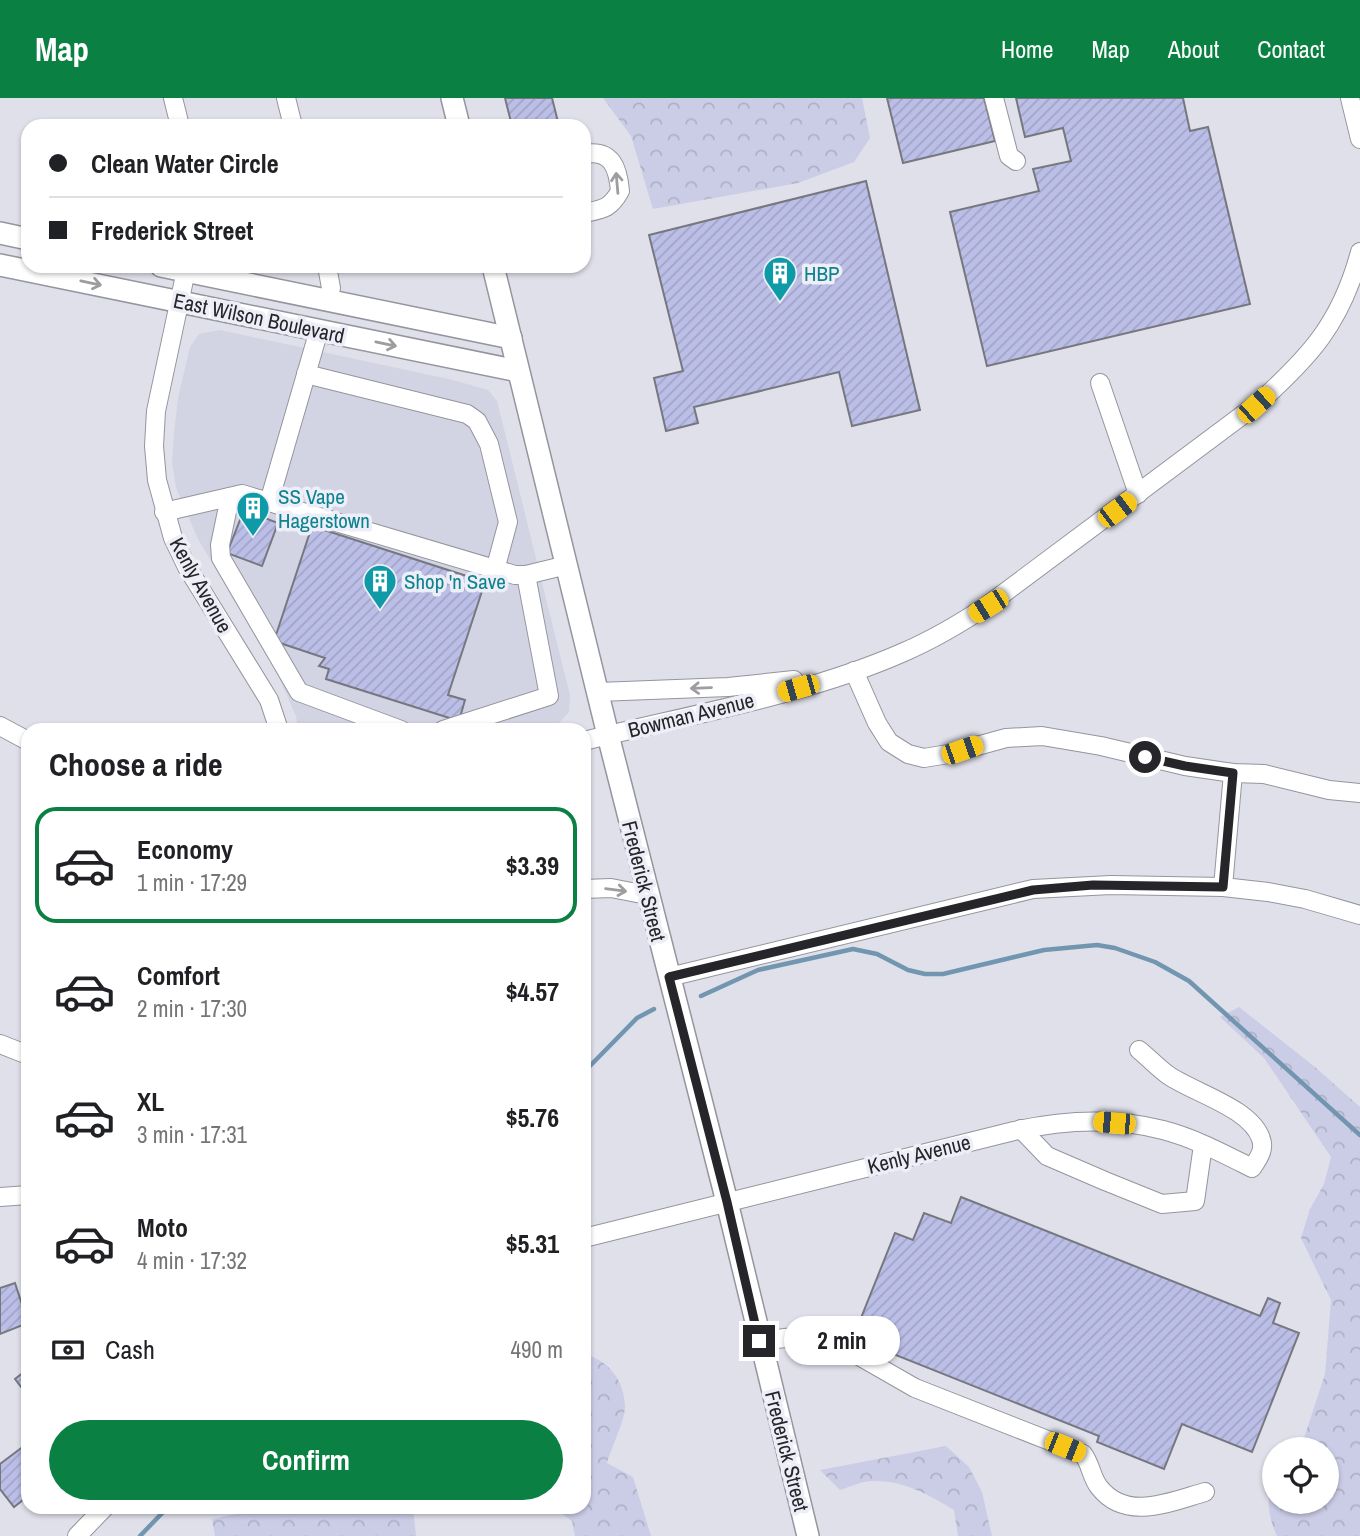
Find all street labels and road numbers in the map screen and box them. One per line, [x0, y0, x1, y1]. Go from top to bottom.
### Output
street label: East Wilson Boulevard [171, 286, 347, 350]
street label: Kenly Avenue [163, 532, 239, 638]
street label: Bowman Avenue [625, 685, 757, 745]
street label: Frederick Street [615, 818, 673, 945]
street label: Kenly Avenue [865, 1127, 973, 1181]
street label: Frederick Street [758, 1388, 816, 1515]

